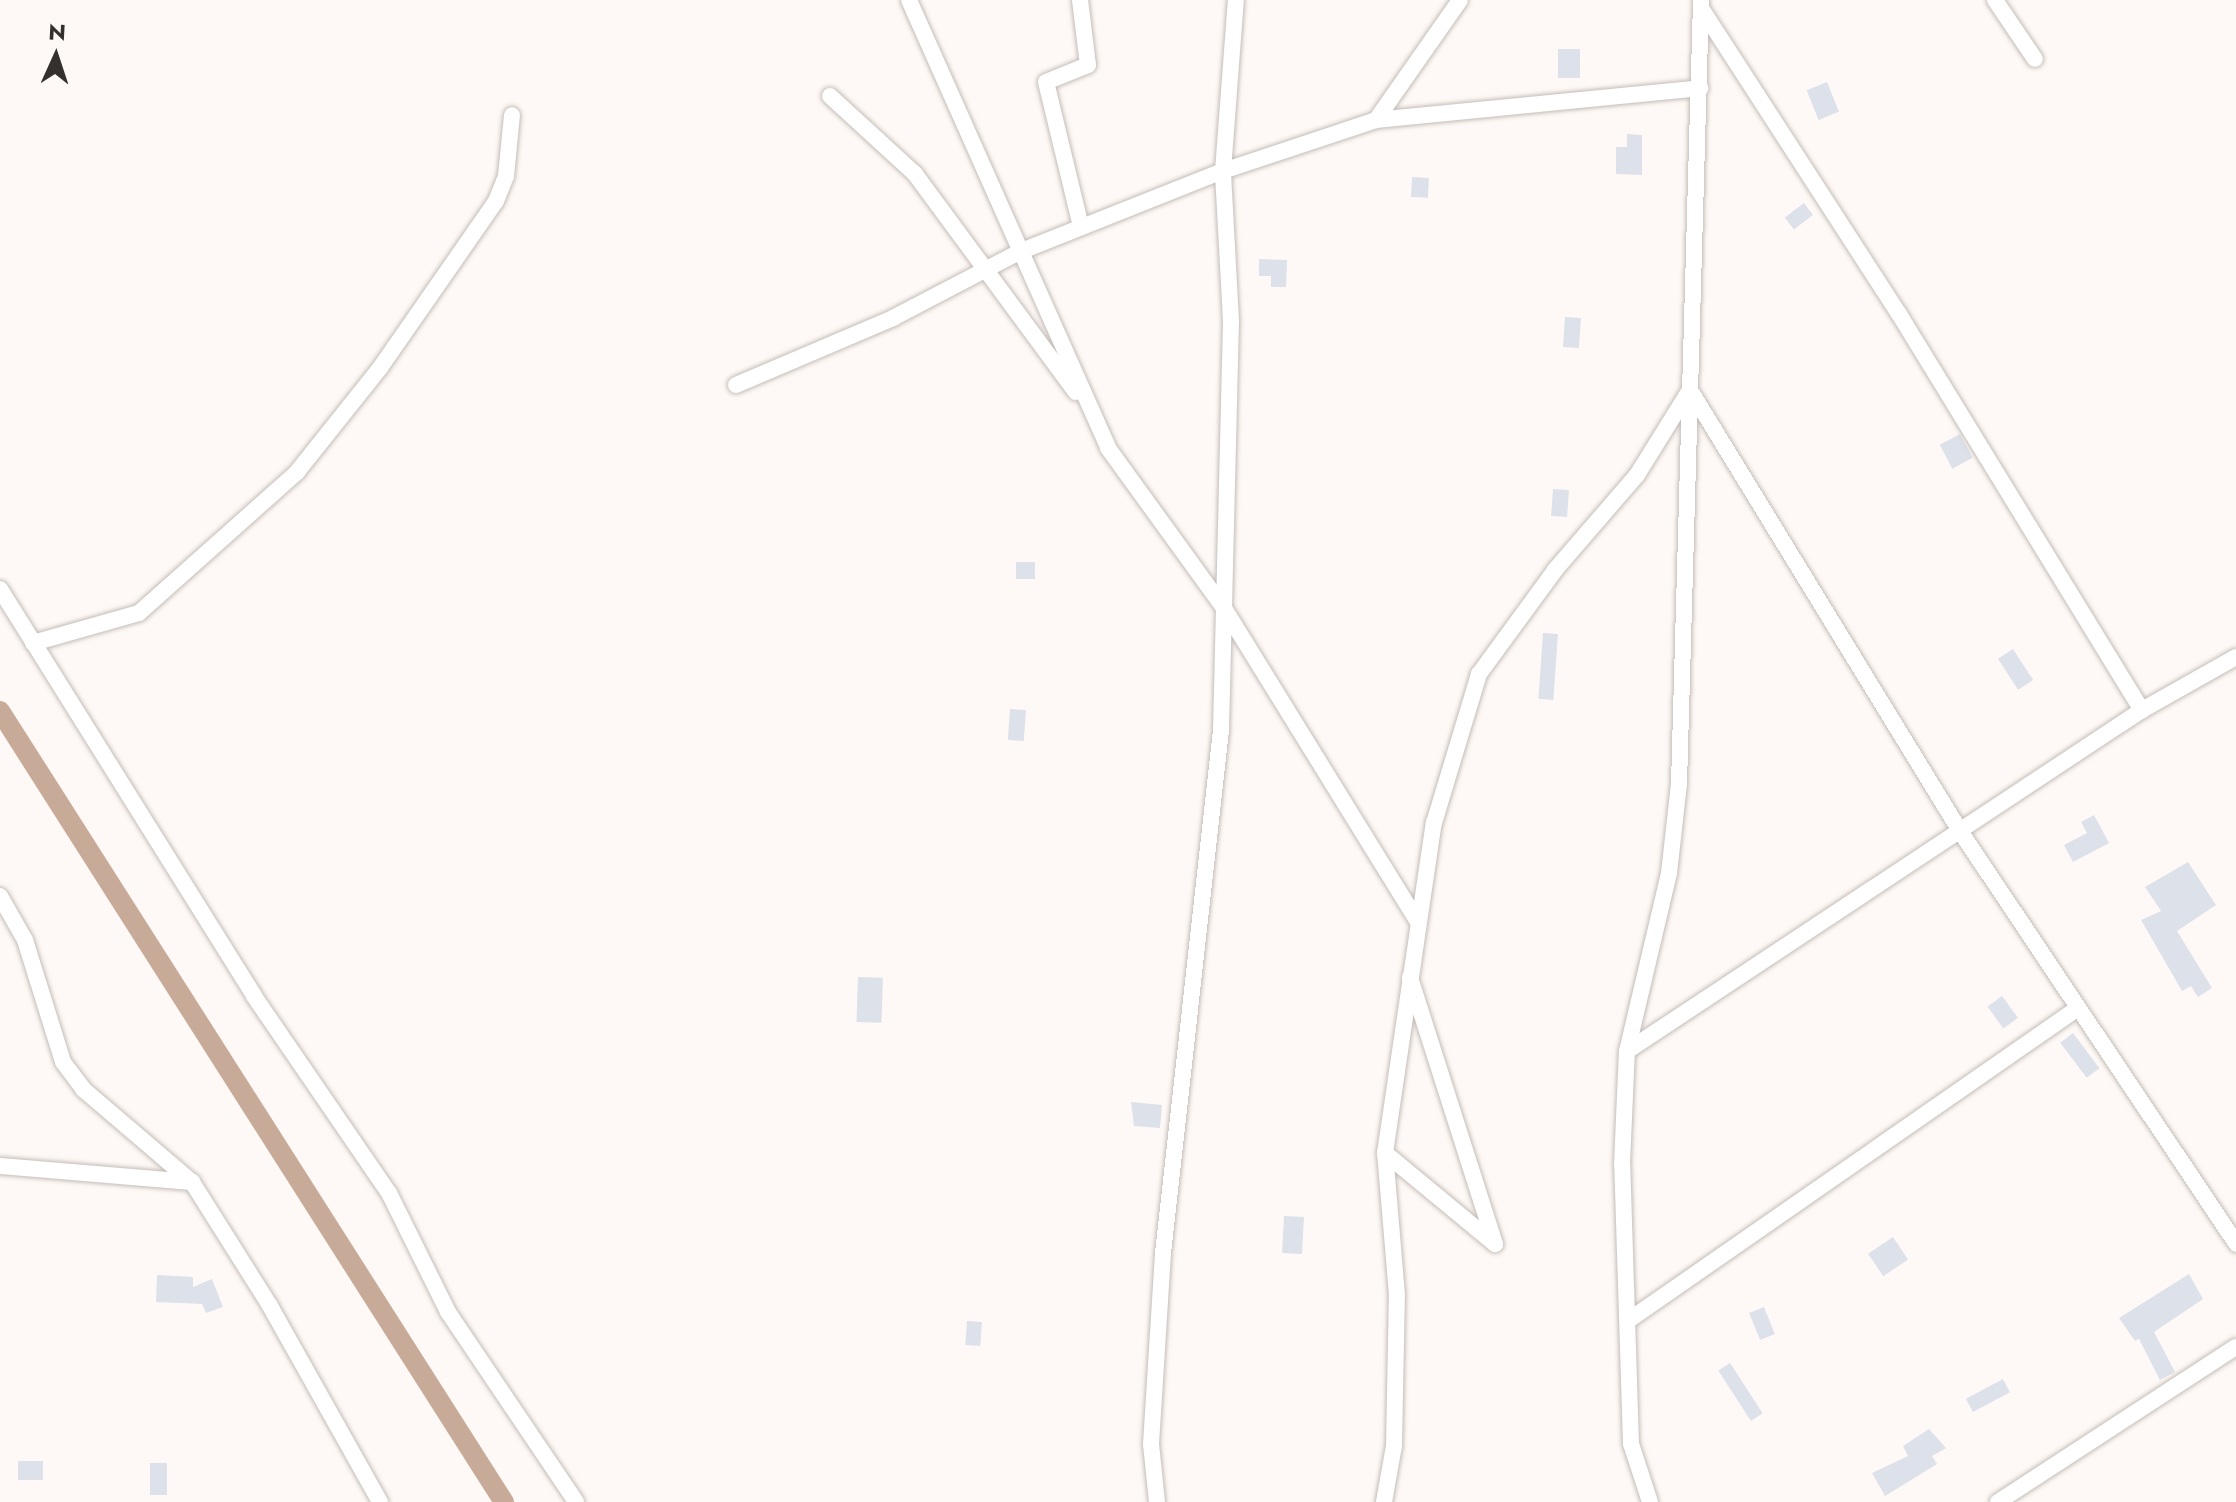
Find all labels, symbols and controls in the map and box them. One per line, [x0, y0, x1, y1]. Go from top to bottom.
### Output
north arrow [16, 16, 96, 96]
text: N [48, 16, 67, 48]

